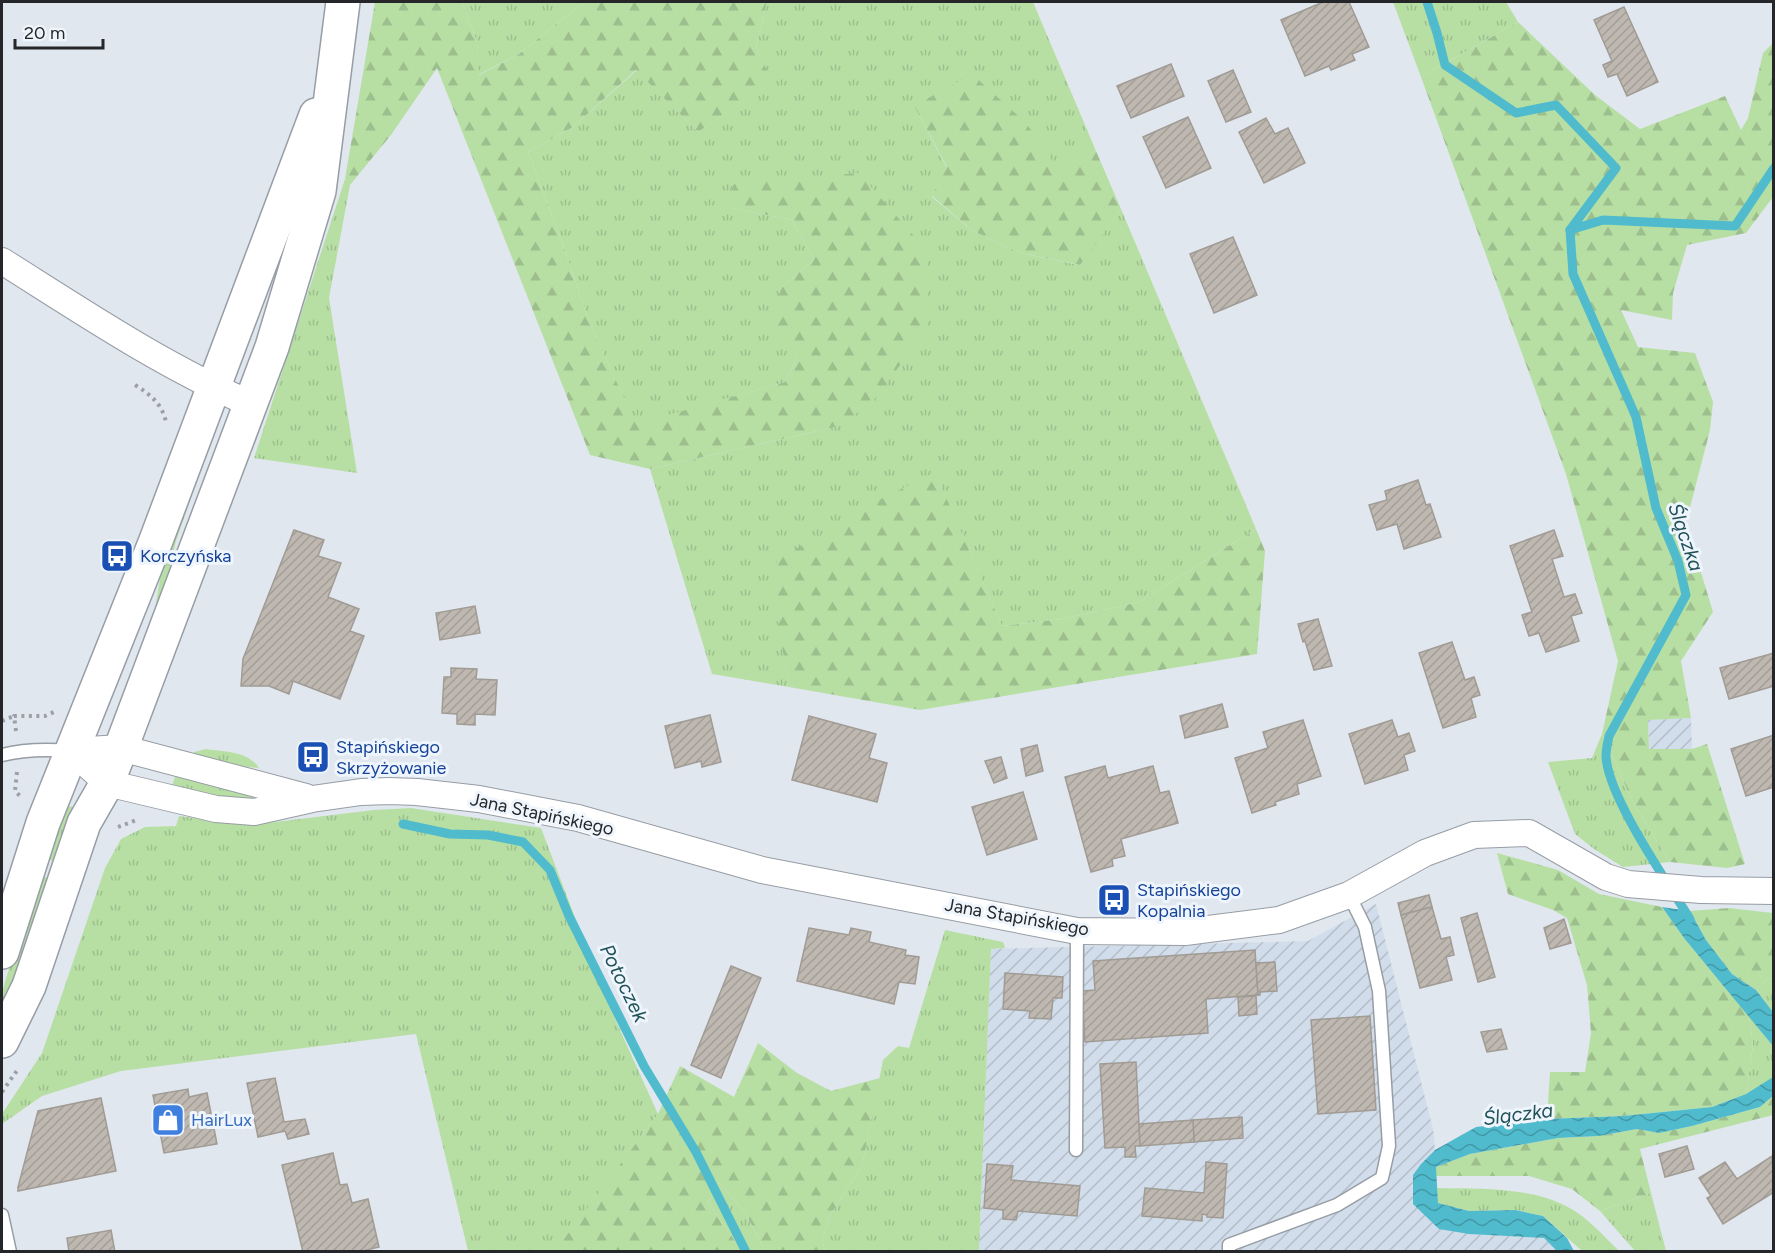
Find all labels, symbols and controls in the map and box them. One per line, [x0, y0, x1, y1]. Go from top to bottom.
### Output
scale bar [15, 12, 104, 50]
text: 20 m [24, 22, 65, 44]
water label: Ślączka [1663, 500, 1709, 574]
bus stop icon: Korczyńska [99, 538, 135, 574]
place label: Korczyńska [140, 545, 232, 567]
place label: Stapińskiego Skrzyżowanie [336, 736, 447, 779]
bus stop icon: Stapińskiego Skrzyżowanie [295, 739, 331, 775]
street label: Jana Stapińskiego [468, 788, 616, 840]
place label: Stapińskiego Kopalnia [1137, 879, 1241, 922]
bus stop icon: Stapińskiego Kopalnia [1096, 882, 1132, 918]
street label: Jana Stapińskiego [943, 893, 1091, 941]
water label: Potoczek [595, 940, 654, 1027]
water label: Ślączka [1482, 1098, 1555, 1130]
shop icon: HairLux [150, 1102, 186, 1138]
place label: HairLux [191, 1109, 252, 1131]

